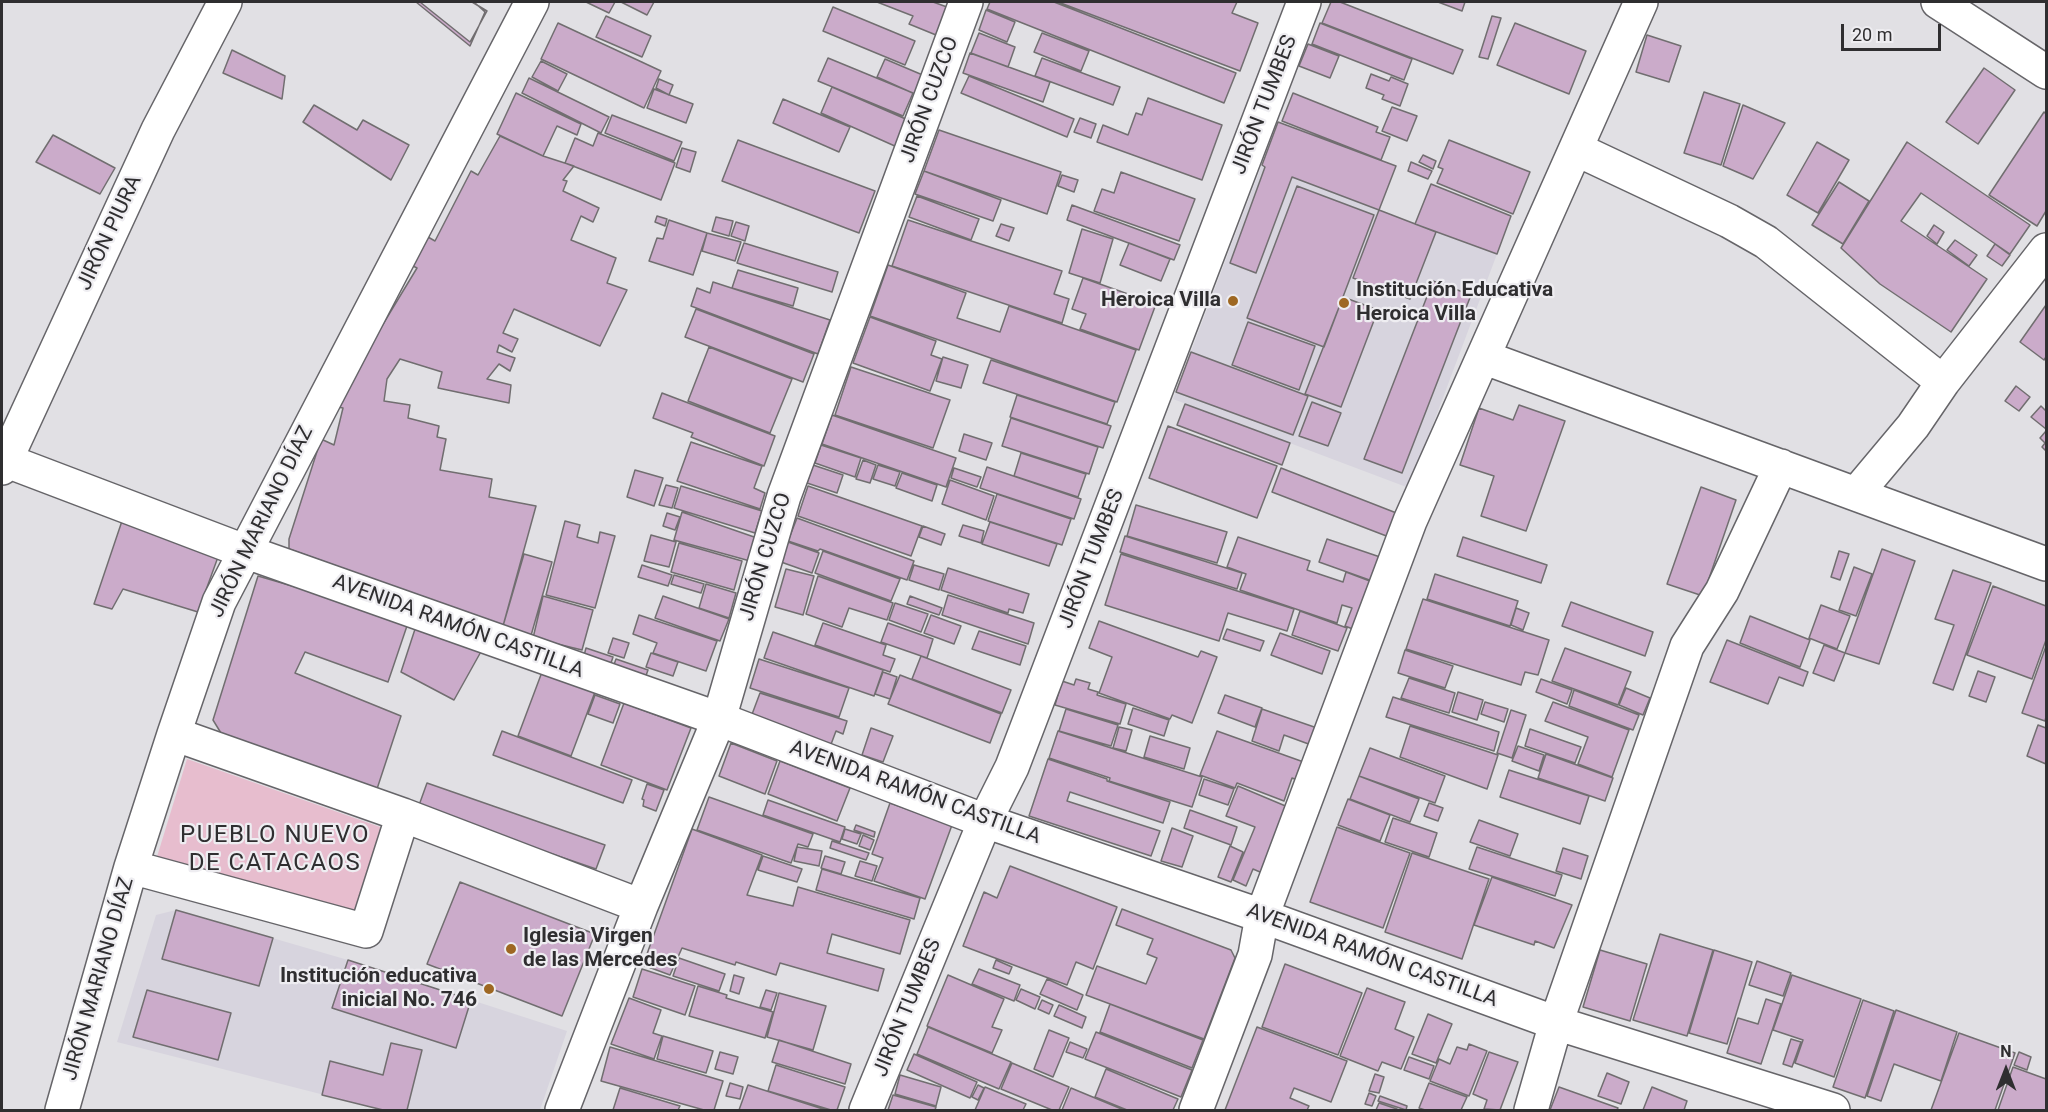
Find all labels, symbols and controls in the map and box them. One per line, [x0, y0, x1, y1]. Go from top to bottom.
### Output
scale bar [1844, 12, 1944, 50]
text: 20 m [1852, 24, 1892, 45]
street label: JIRÓN TUMBES [1227, 32, 1303, 178]
street label: JIRÓN CUZCO [895, 33, 965, 167]
street label: JIRÓN PIURA [72, 171, 148, 295]
place label: Institución Educativa Heroica Villa [1356, 278, 1553, 328]
place label: Heroica Villa [1101, 288, 1221, 314]
marker: Heroica Villa [1226, 294, 1240, 308]
marker: Institución Educativa Heroica Villa [1337, 296, 1351, 310]
street label: JIRÓN MARIANO DÍAZ [205, 422, 319, 622]
street label: JIRÓN TUMBES [1054, 486, 1130, 632]
street label: JIRÓN CUZCO [735, 490, 797, 624]
street label: AVENIDA RAMÓN CASTILLA [329, 570, 587, 684]
street label: AVENIDA RAMÓN CASTILLA [786, 736, 1044, 850]
district label: PUEBLO NUEVO DE CATACAOS [180, 822, 370, 878]
street label: JIRÓN MARIANO DÍAZ [58, 874, 140, 1084]
street label: AVENIDA RAMÓN CASTILLA [1243, 899, 1501, 1013]
place label: Iglesia Virgen de las Mercedes [523, 924, 678, 974]
street label: JIRÓN TUMBES [869, 935, 947, 1081]
marker: Iglesia Virgen de las Mercedes [504, 942, 518, 956]
place label: Institución educativa inicial No. 746 [280, 964, 477, 1014]
marker: Institución educativa inicial No. 746 [482, 982, 496, 996]
north arrow [1976, 1040, 2036, 1100]
text: N [2000, 1042, 2012, 1061]

